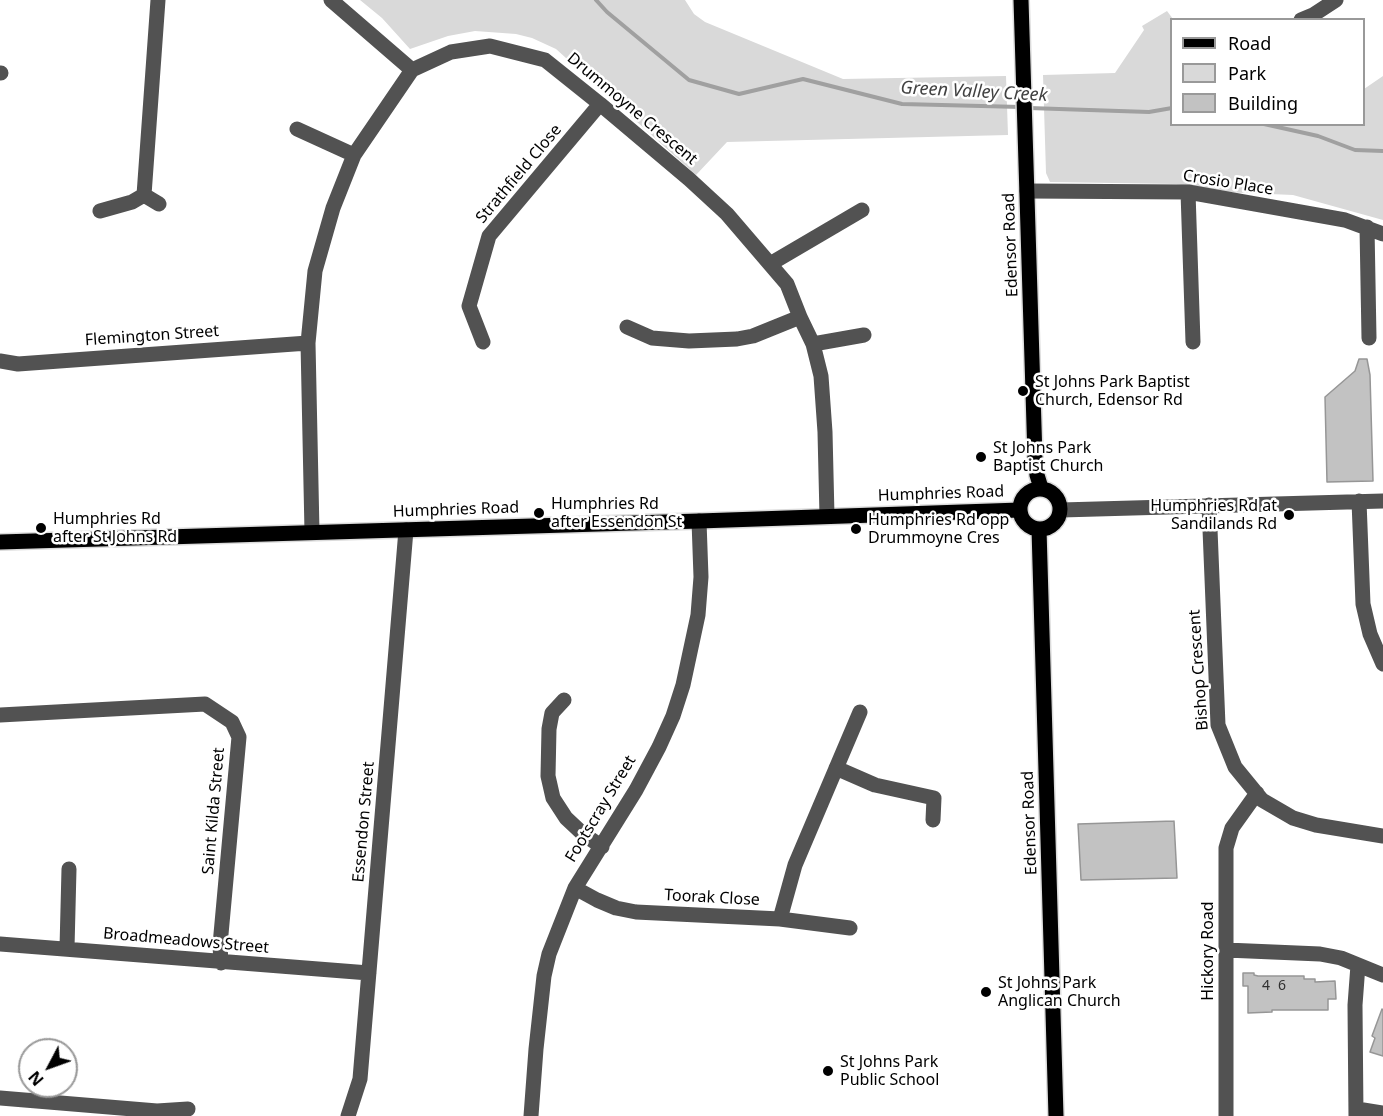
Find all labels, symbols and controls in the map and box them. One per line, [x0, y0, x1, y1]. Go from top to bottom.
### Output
legend [1170, 18, 1365, 126]
text: Road [1228, 31, 1271, 55]
street label: Drummoyne Crescent [563, 49, 701, 169]
text: Park [1228, 61, 1266, 85]
water label: Green Valley Creek [900, 77, 1048, 107]
text: Building [1228, 91, 1298, 115]
street label: Strathfield Close [472, 121, 566, 227]
street label: Crosio Place [1181, 166, 1275, 200]
street label: Edensor Road [1000, 193, 1022, 297]
street label: Flemington Street [84, 322, 220, 350]
place label: St Johns Park Baptist Church, Edensor Rd [1035, 372, 1190, 410]
marker: St Johns Park Baptist Church, Edensor Rd [1016, 384, 1030, 398]
place label: St Johns Park Baptist Church [993, 438, 1103, 476]
marker: St Johns Park Baptist Church [974, 450, 988, 464]
street label: Humphries Road [877, 482, 1005, 506]
place label: Humphries Rd after Essendon St [551, 494, 682, 532]
place label: Humphries Rd at Sandilands Rd [1150, 496, 1277, 534]
street label: Humphries Road [392, 498, 520, 522]
marker: Humphries Rd after Essendon St [532, 506, 546, 520]
marker: Humphries Rd at Sandilands Rd [1282, 508, 1296, 522]
place label: Humphries Rd after St Johns Rd [53, 509, 177, 547]
place label: Humphries Rd opp Drummoyne Cres [868, 510, 1009, 548]
marker: Humphries Rd after St Johns Rd [34, 521, 48, 535]
marker: Humphries Rd opp Drummoyne Cres [849, 522, 863, 536]
street label: Bishop Crescent [1185, 609, 1213, 731]
street label: Saint Kilda Street [199, 747, 229, 875]
street label: Footscray Street [562, 752, 640, 866]
street label: Essendon Street [349, 761, 379, 883]
street label: Edensor Road [1019, 771, 1041, 875]
street label: Toorak Close [664, 886, 760, 910]
street label: Hickory Road [1198, 901, 1218, 1001]
street label: Broadmeadows Street [102, 924, 270, 958]
place label: St Johns Park Anglican Church [998, 973, 1121, 1011]
house number: 4 [1262, 978, 1270, 994]
house number: 6 [1278, 978, 1286, 994]
marker: St Johns Park Anglican Church [979, 985, 993, 999]
north arrow [18, 1038, 78, 1098]
place label: St Johns Park Public School [840, 1052, 939, 1090]
marker: St Johns Park Public School [821, 1064, 835, 1078]
text: N [23, 1066, 49, 1091]

